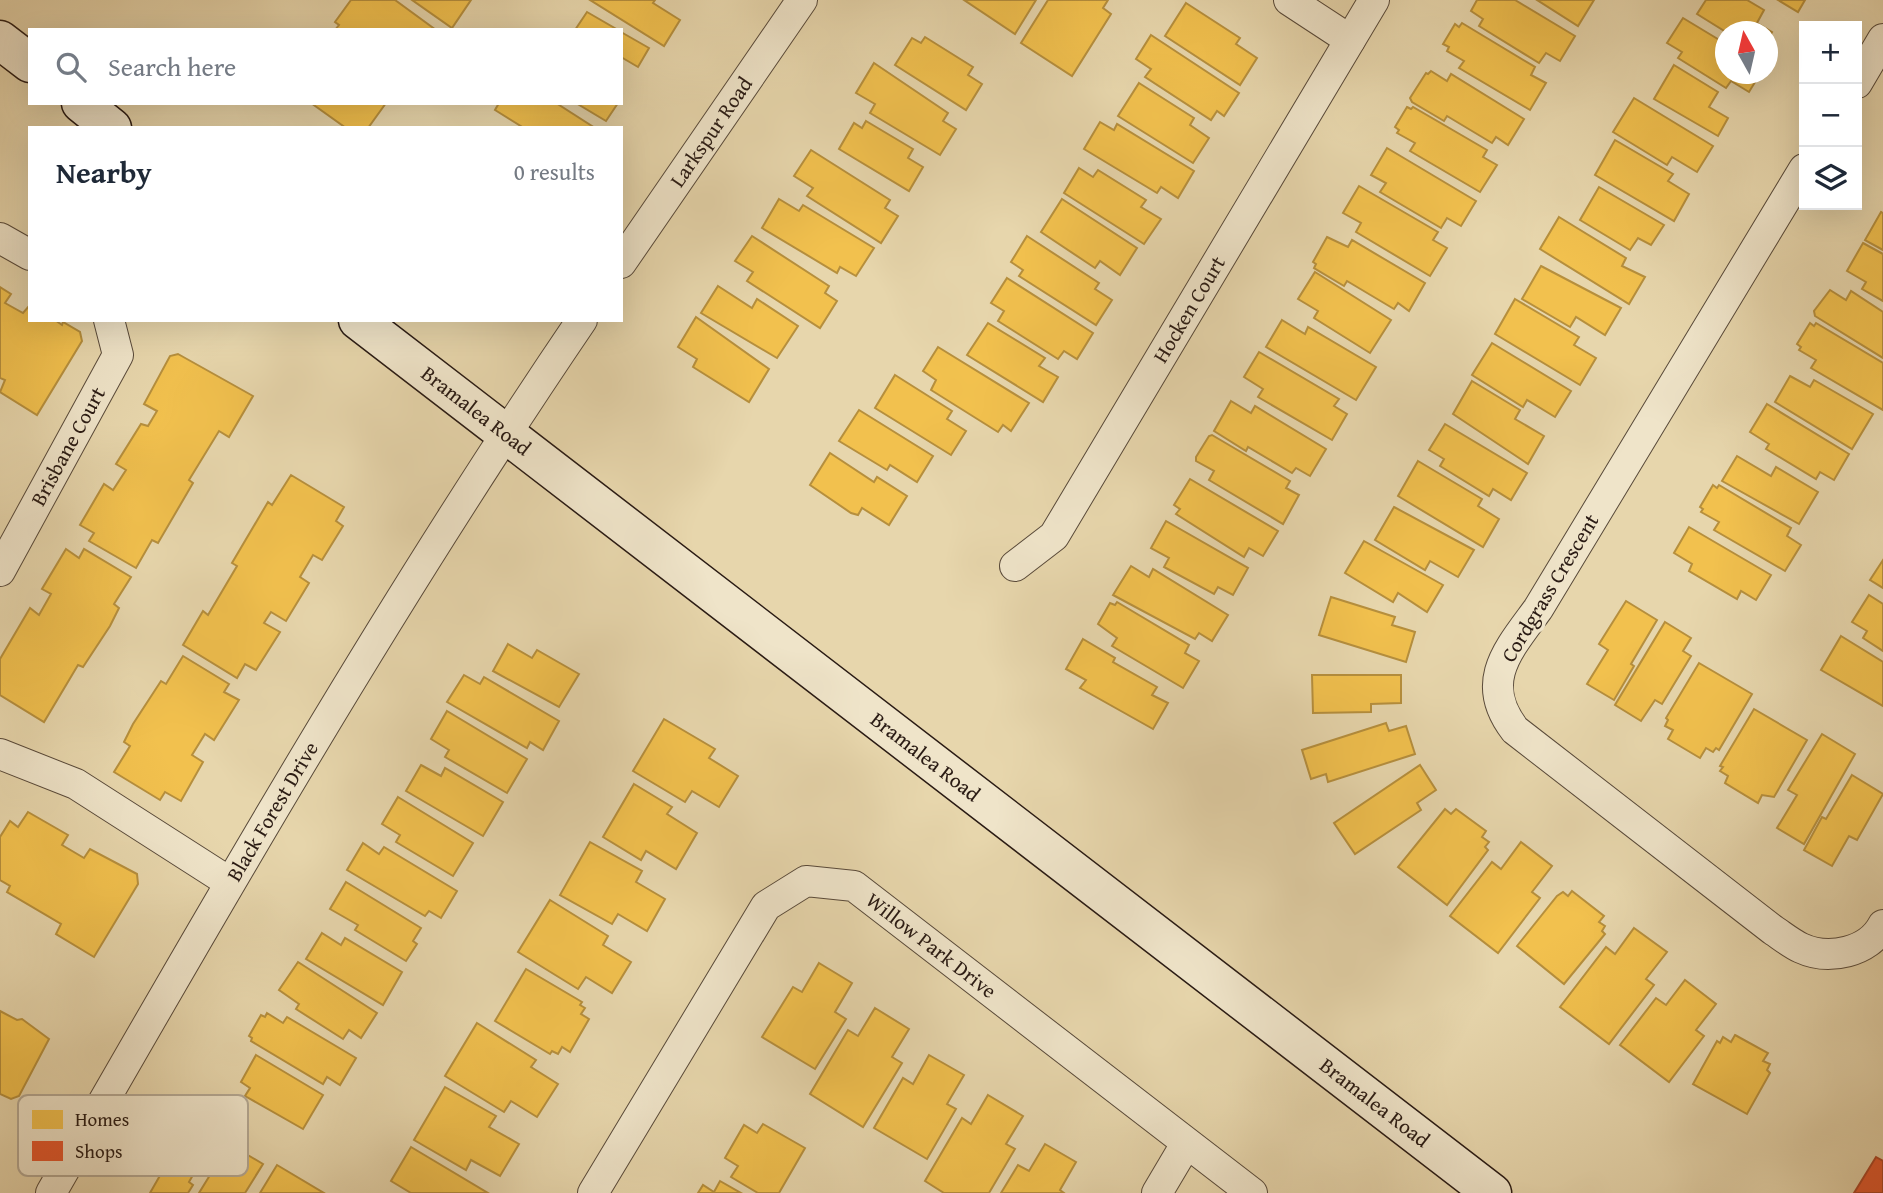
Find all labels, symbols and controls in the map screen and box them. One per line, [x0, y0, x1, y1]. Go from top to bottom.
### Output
north arrow [1715, 21, 1778, 84]
map controls [1799, 21, 1862, 210]
button: + [1799, 21, 1862, 84]
search box [28, 28, 623, 105]
text: Search here [108, 47, 236, 86]
icon: search [52, 48, 90, 86]
street label: Larkspur Road [662, 70, 760, 193]
button: − [1799, 84, 1862, 147]
button: layers [1799, 147, 1862, 210]
text: Nearby [56, 150, 152, 194]
text: 0 results [514, 155, 595, 188]
street label: Hocken Court [1145, 249, 1233, 369]
street label: Bramalea Road [415, 358, 539, 463]
street label: Brisbane Court [23, 381, 113, 511]
street label: Cordgrass Crescent [1493, 507, 1606, 668]
street label: Bramalea Road [864, 704, 988, 809]
street label: Black Forest Drive [218, 735, 326, 887]
street label: Willow Park Drive [860, 885, 1004, 1006]
street label: Bramalea Road [1313, 1050, 1437, 1155]
legend [18, 1095, 248, 1176]
text: Homes [75, 1105, 129, 1133]
text: Shops [75, 1137, 122, 1165]

